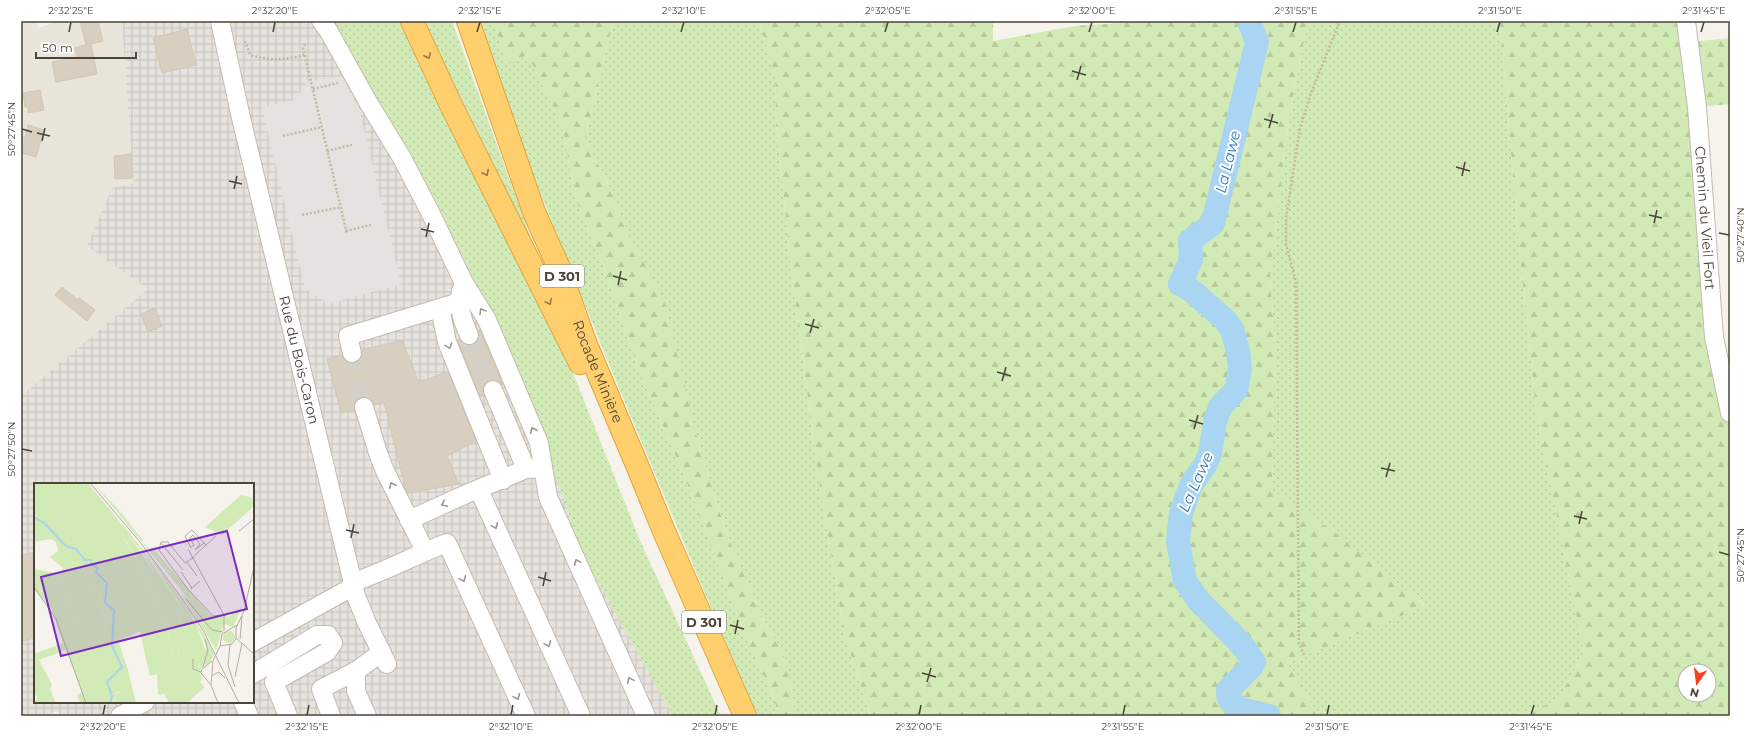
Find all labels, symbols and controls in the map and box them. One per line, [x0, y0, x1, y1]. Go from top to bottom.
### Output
text: 2°32'25"E [48, 4, 94, 17]
text: 2°32'20"E [252, 4, 298, 17]
text: 2°32'15"E [458, 4, 502, 17]
text: 2°32'10"E [662, 4, 707, 17]
text: 2°32'05"E [865, 4, 911, 17]
text: 2°32'00"E [1068, 4, 1116, 17]
text: 2°31'55"E [1274, 4, 1318, 17]
text: 2°31'50"E [1478, 4, 1522, 17]
text: 2°31'45"E [1682, 4, 1726, 17]
scale bar [36, 34, 136, 60]
text: 50 m [42, 40, 73, 55]
one-way arrow [423, 52, 431, 60]
text: 50°27'45"N [5, 102, 18, 156]
water label: La Lawe [1211, 129, 1244, 195]
street label: Chemin du Vieil Fort [1691, 145, 1720, 291]
one-way arrow [481, 169, 488, 176]
text: 50°27'40"N [1734, 207, 1747, 263]
road number: D 301 [540, 265, 584, 287]
street label: Rue du Bois-Caron [275, 294, 323, 426]
one-way arrow [545, 298, 552, 305]
one-way arrow [479, 308, 486, 315]
street label: Rocade Minière [569, 318, 627, 426]
one-way arrow [445, 342, 453, 349]
text: 50°27'50"N [5, 422, 18, 476]
one-way arrow [530, 427, 538, 434]
water label: La Lawe [1174, 449, 1217, 515]
one-way arrow [389, 482, 397, 490]
inset map [34, 483, 254, 703]
one-way arrow [440, 499, 448, 507]
one-way arrow [490, 521, 498, 529]
text: 50°27'45"N [1734, 528, 1747, 582]
one-way arrow [573, 558, 581, 565]
one-way arrow [458, 574, 466, 582]
road number: D 301 [682, 611, 726, 633]
one-way arrow [544, 640, 552, 647]
north arrow [1677, 663, 1717, 703]
one-way arrow [627, 677, 635, 685]
text: N [1689, 685, 1701, 701]
one-way arrow [512, 693, 520, 700]
text: 2°32'20"E [80, 720, 126, 733]
text: 2°32'15"E [285, 720, 329, 733]
text: 2°32'10"E [489, 720, 534, 733]
text: 2°32'05"E [692, 720, 738, 733]
text: 2°32'00"E [895, 720, 943, 733]
text: 2°31'55"E [1101, 720, 1145, 733]
text: 2°31'50"E [1305, 720, 1349, 733]
text: 2°31'45"E [1509, 720, 1553, 733]

